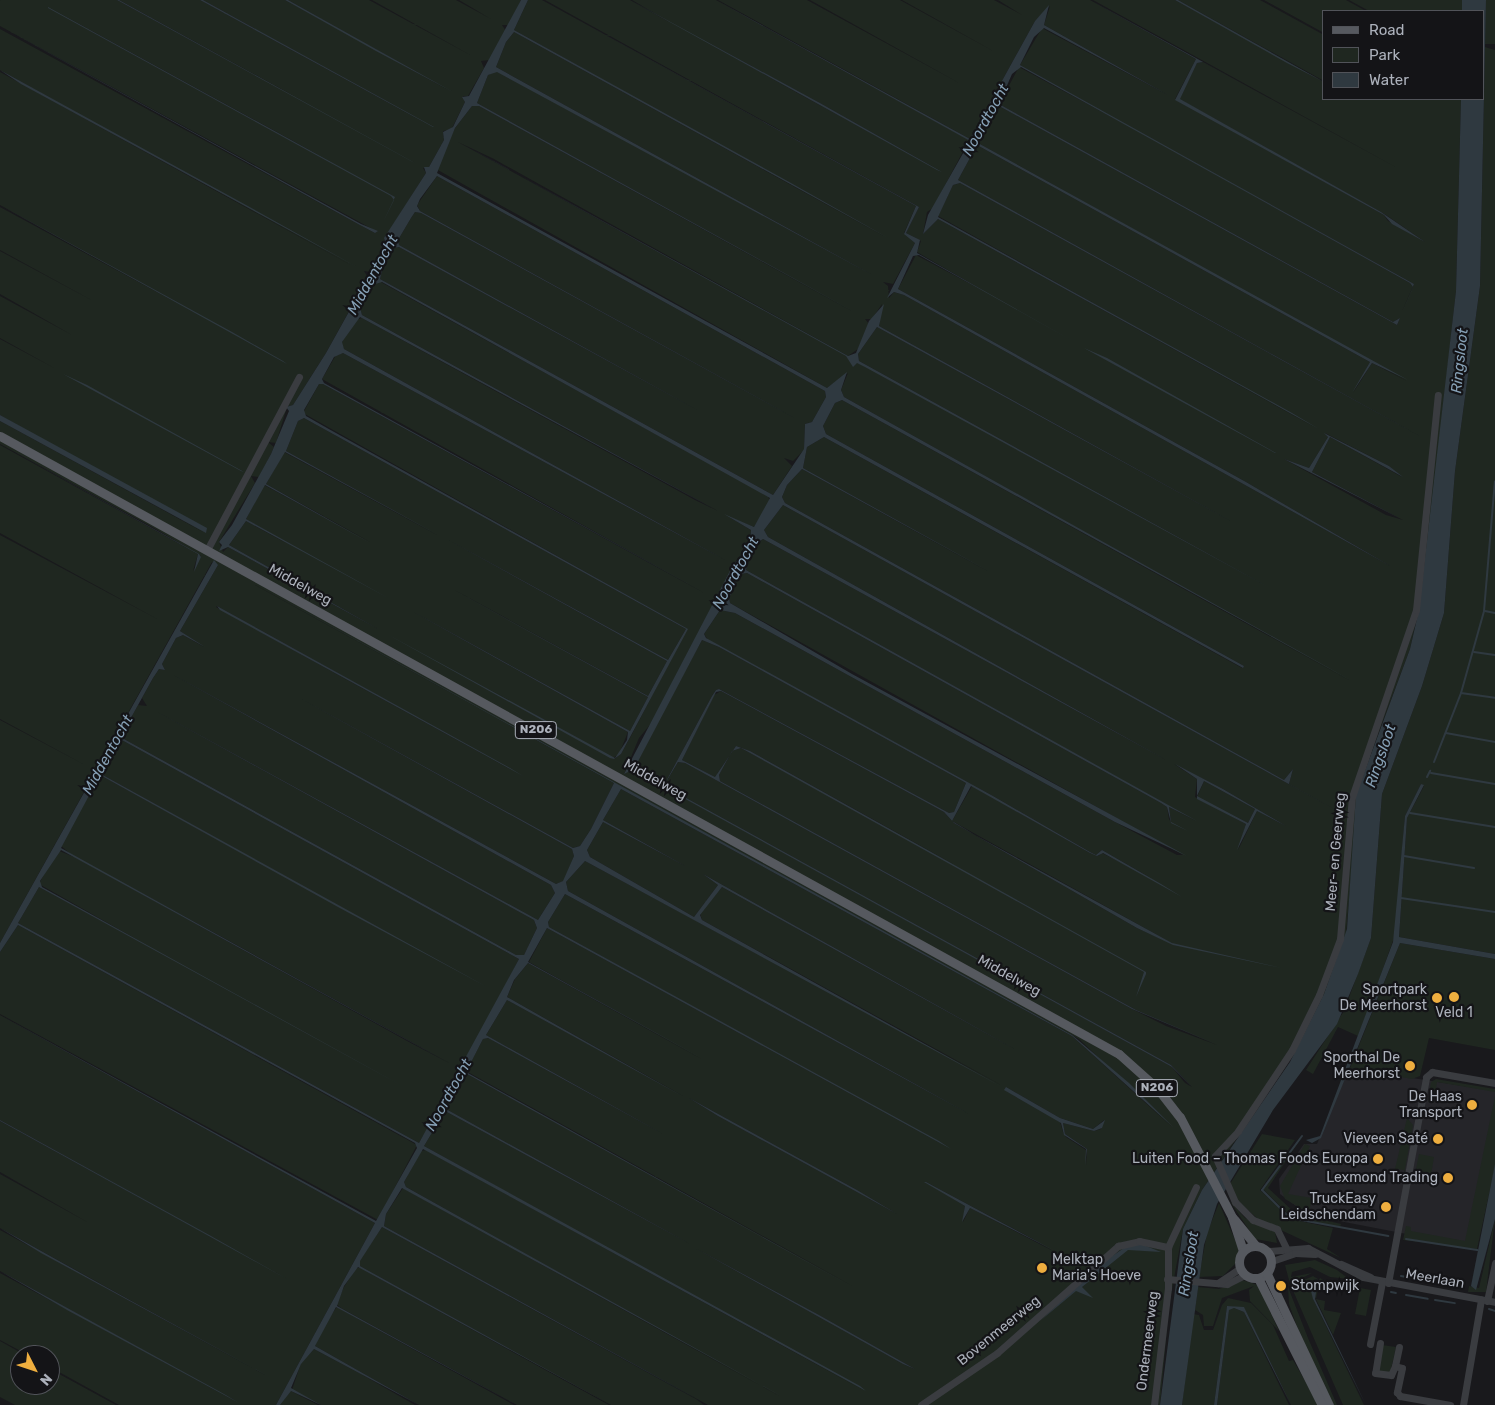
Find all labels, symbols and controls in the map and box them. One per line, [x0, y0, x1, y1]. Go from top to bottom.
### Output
legend [1322, 10, 1485, 100]
text: Road [1369, 21, 1405, 39]
text: Park [1369, 46, 1400, 64]
text: Water [1369, 71, 1409, 89]
water label: Noordtocht [959, 81, 1013, 159]
water label: Middentocht [344, 232, 402, 318]
water label: Ringsloot [1448, 327, 1472, 395]
water label: Noordtocht [709, 534, 763, 612]
street label: Middelweg [265, 561, 335, 609]
water label: Middentocht [79, 712, 137, 798]
road number: N206 [515, 720, 557, 740]
water label: Ringsloot [1362, 722, 1400, 790]
street label: Middelweg [620, 756, 690, 804]
street label: Meer- en Geerweg [1322, 792, 1350, 912]
street label: Middelweg [974, 952, 1044, 1000]
place label: Sportpark De Meerhorst [1339, 982, 1427, 1014]
marker: Veld 1 [1448, 991, 1460, 1003]
marker: Sportpark De Meerhorst [1431, 992, 1443, 1004]
place label: Veld 1 [1435, 1005, 1473, 1021]
place label: Sporthal De Meerhorst [1324, 1050, 1400, 1082]
water label: Noordtocht [422, 1056, 476, 1134]
marker: Sporthal De Meerhorst [1404, 1060, 1416, 1072]
road number: N206 [1136, 1078, 1178, 1098]
place label: De Haas Transport [1399, 1089, 1462, 1122]
marker: De Haas Transport [1466, 1099, 1478, 1111]
place label: Vieveen Saté [1343, 1131, 1428, 1147]
marker: Vieveen Saté [1432, 1133, 1444, 1145]
place label: Luiten Food – Thomas Foods Europa [1132, 1151, 1368, 1167]
marker: Luiten Food – Thomas Foods Europa [1372, 1153, 1384, 1165]
place label: Lexmond Trading [1326, 1170, 1438, 1186]
marker: Lexmond Trading [1442, 1172, 1454, 1184]
place label: TruckEasy Leidschendam [1280, 1191, 1376, 1224]
marker: TruckEasy Leidschendam [1380, 1201, 1392, 1213]
water label: Ringsloot [1175, 1230, 1203, 1298]
place label: Melktap Maria's Hoeve [1052, 1252, 1141, 1284]
marker: Melktap Maria's Hoeve [1036, 1262, 1048, 1274]
street label: Meerlaan [1404, 1266, 1466, 1292]
place label: Stompwijk [1291, 1278, 1359, 1294]
marker: Stompwijk [1275, 1280, 1287, 1292]
street label: Ondermeerweg [1134, 1290, 1162, 1392]
street label: Bovenmeerweg [954, 1292, 1044, 1370]
north arrow [10, 1345, 60, 1395]
text: N [36, 1370, 56, 1389]

